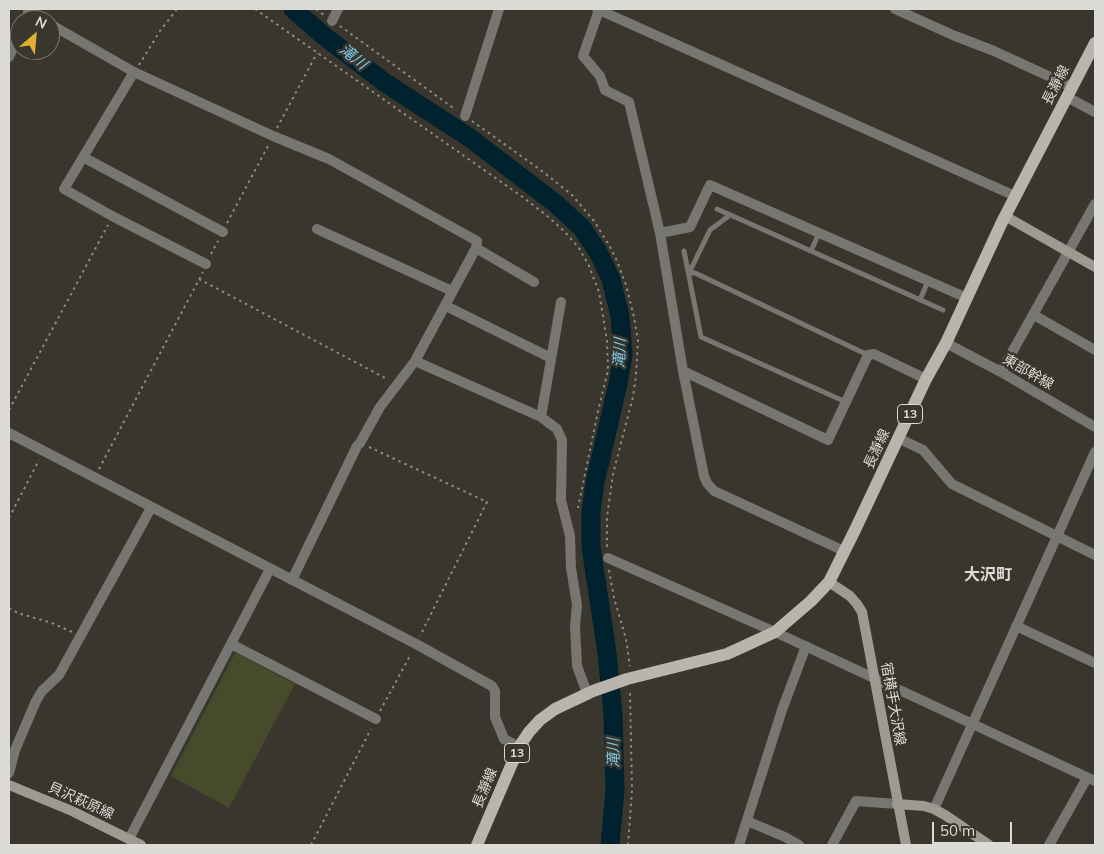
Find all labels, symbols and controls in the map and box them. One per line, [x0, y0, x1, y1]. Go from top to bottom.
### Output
north arrow [10, 10, 60, 60]
text: N [33, 12, 50, 33]
water label: 滝川 [336, 41, 370, 73]
street label: 長瀞線 [1039, 62, 1073, 108]
water label: 滝川 [610, 338, 630, 368]
street label: 東部幹線 [1000, 351, 1056, 393]
road number: 13 [898, 404, 922, 424]
street label: 長瀞線 [861, 426, 893, 472]
district label: 大沢町 [964, 565, 1012, 585]
street label: 宿横手大沢線 [877, 661, 909, 747]
water label: 滝川 [605, 738, 623, 768]
road number: 13 [504, 744, 530, 762]
street label: 長瀞線 [469, 765, 501, 811]
street label: 貝沢萩原線 [46, 779, 116, 823]
scale bar [934, 812, 1014, 844]
text: 50 m [940, 821, 975, 840]

